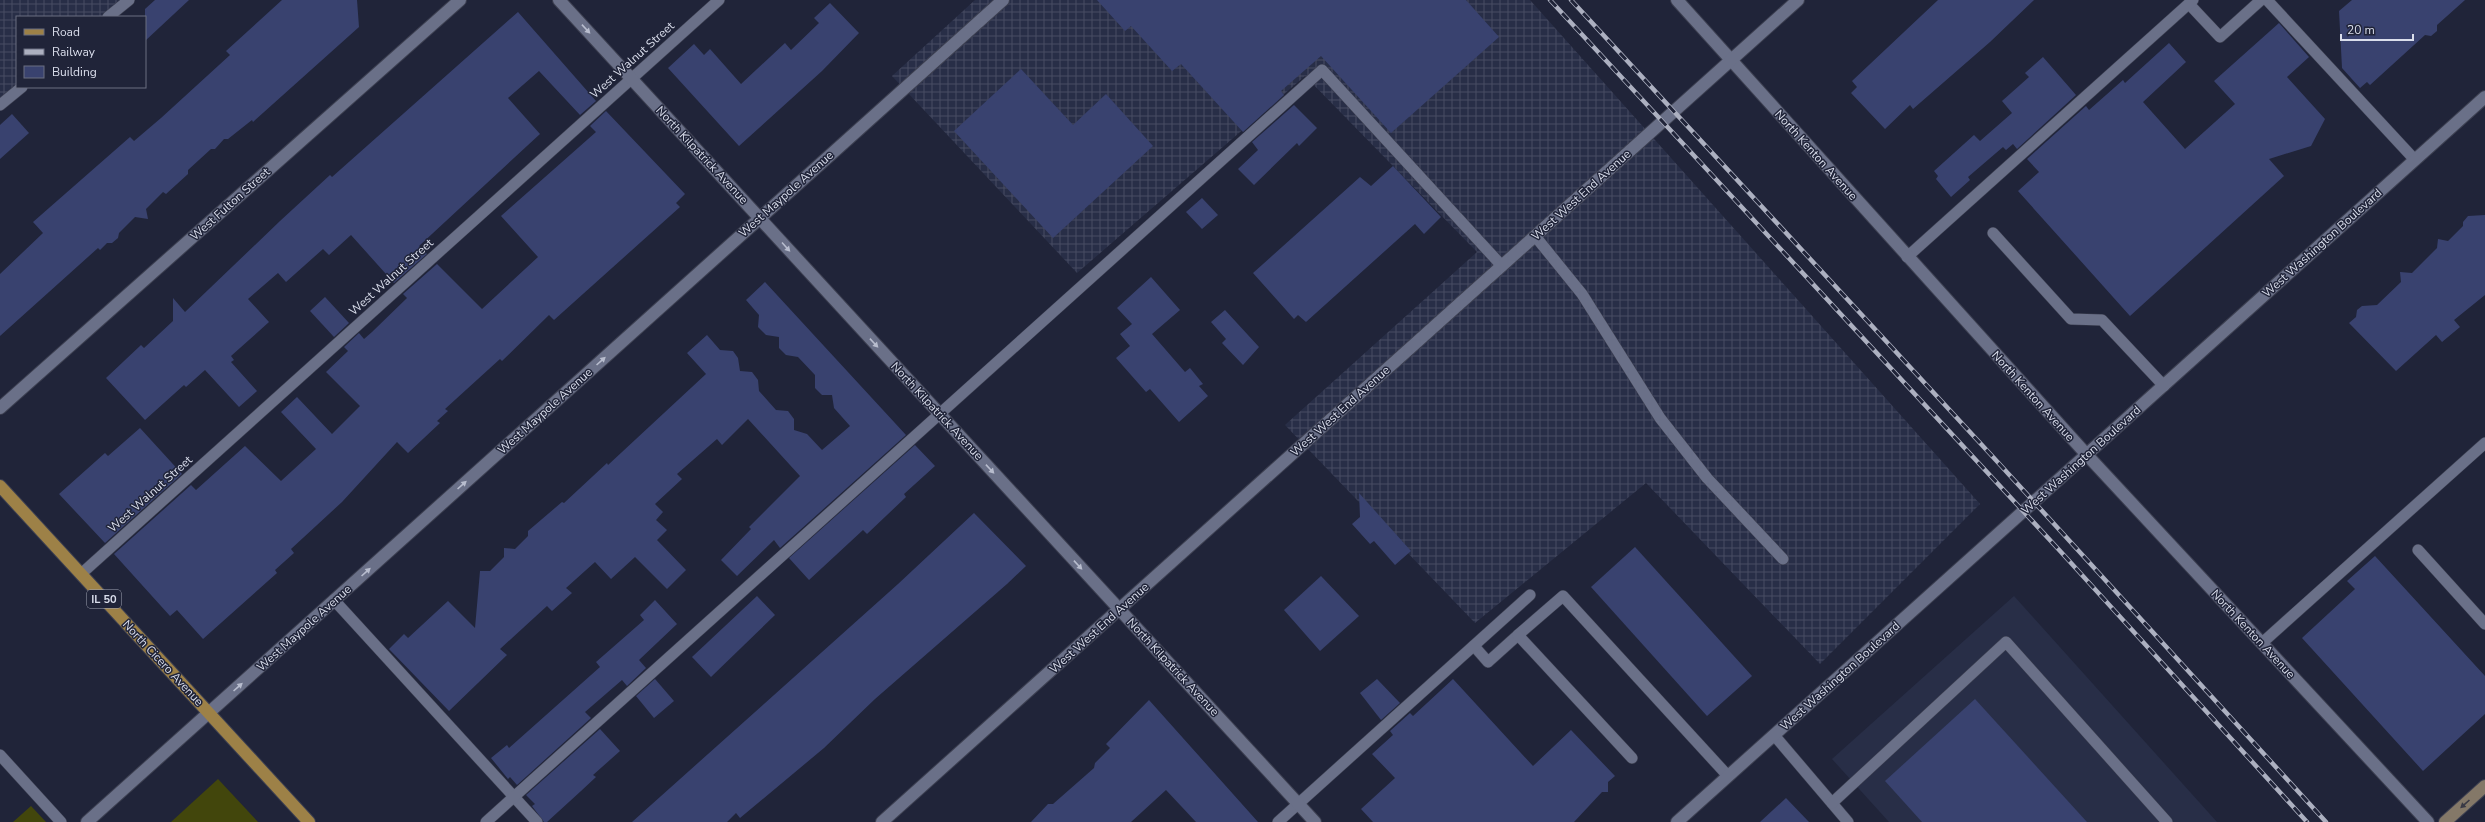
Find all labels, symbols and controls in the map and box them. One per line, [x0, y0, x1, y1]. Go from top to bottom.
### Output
legend [16, 16, 146, 88]
scale bar [2341, 16, 2413, 42]
street label: West Walnut Street [587, 17, 678, 102]
text: 20 m [2347, 22, 2375, 38]
text: Road [52, 24, 80, 40]
one-way arrow [581, 24, 590, 34]
text: Railway [52, 44, 96, 60]
text: Building [52, 64, 97, 80]
street label: North Kilpatrick Avenue [652, 103, 752, 207]
street label: North Kenton Avenue [1771, 106, 1861, 204]
street label: West West End Avenue [1528, 146, 1634, 244]
street label: West Maypole Avenue [735, 147, 837, 241]
street label: West Fulton Street [187, 163, 274, 244]
street label: West Washington Boulevard [2259, 185, 2385, 301]
street label: West Walnut Street [346, 234, 437, 319]
one-way arrow [781, 242, 791, 252]
one-way arrow [869, 338, 878, 347]
street label: North Kenton Avenue [1988, 347, 2078, 445]
one-way arrow [595, 356, 606, 365]
street label: North Kilpatrick Avenue [887, 359, 987, 463]
street label: West West End Avenue [1287, 362, 1393, 460]
street label: West Maypole Avenue [494, 364, 596, 458]
street label: West Washington Boulevard [2018, 402, 2144, 518]
street label: West Walnut Street [105, 451, 196, 536]
one-way arrow [986, 464, 995, 474]
one-way arrow [458, 481, 467, 490]
one-way arrow [1074, 560, 1083, 570]
one-way arrow [361, 568, 370, 577]
street label: West West End Avenue [1046, 579, 1152, 677]
street label: West Maypole Avenue [253, 581, 355, 675]
street label: North Kenton Avenue [2207, 586, 2299, 682]
road number: IL 50 [87, 590, 121, 608]
street label: North Kilpatrick Avenue [1123, 615, 1223, 719]
street label: North Cicero Avenue [119, 617, 207, 709]
street label: West Washington Boulevard [1777, 618, 1903, 734]
one-way arrow [233, 682, 243, 692]
one-way arrow [2460, 800, 2470, 809]

